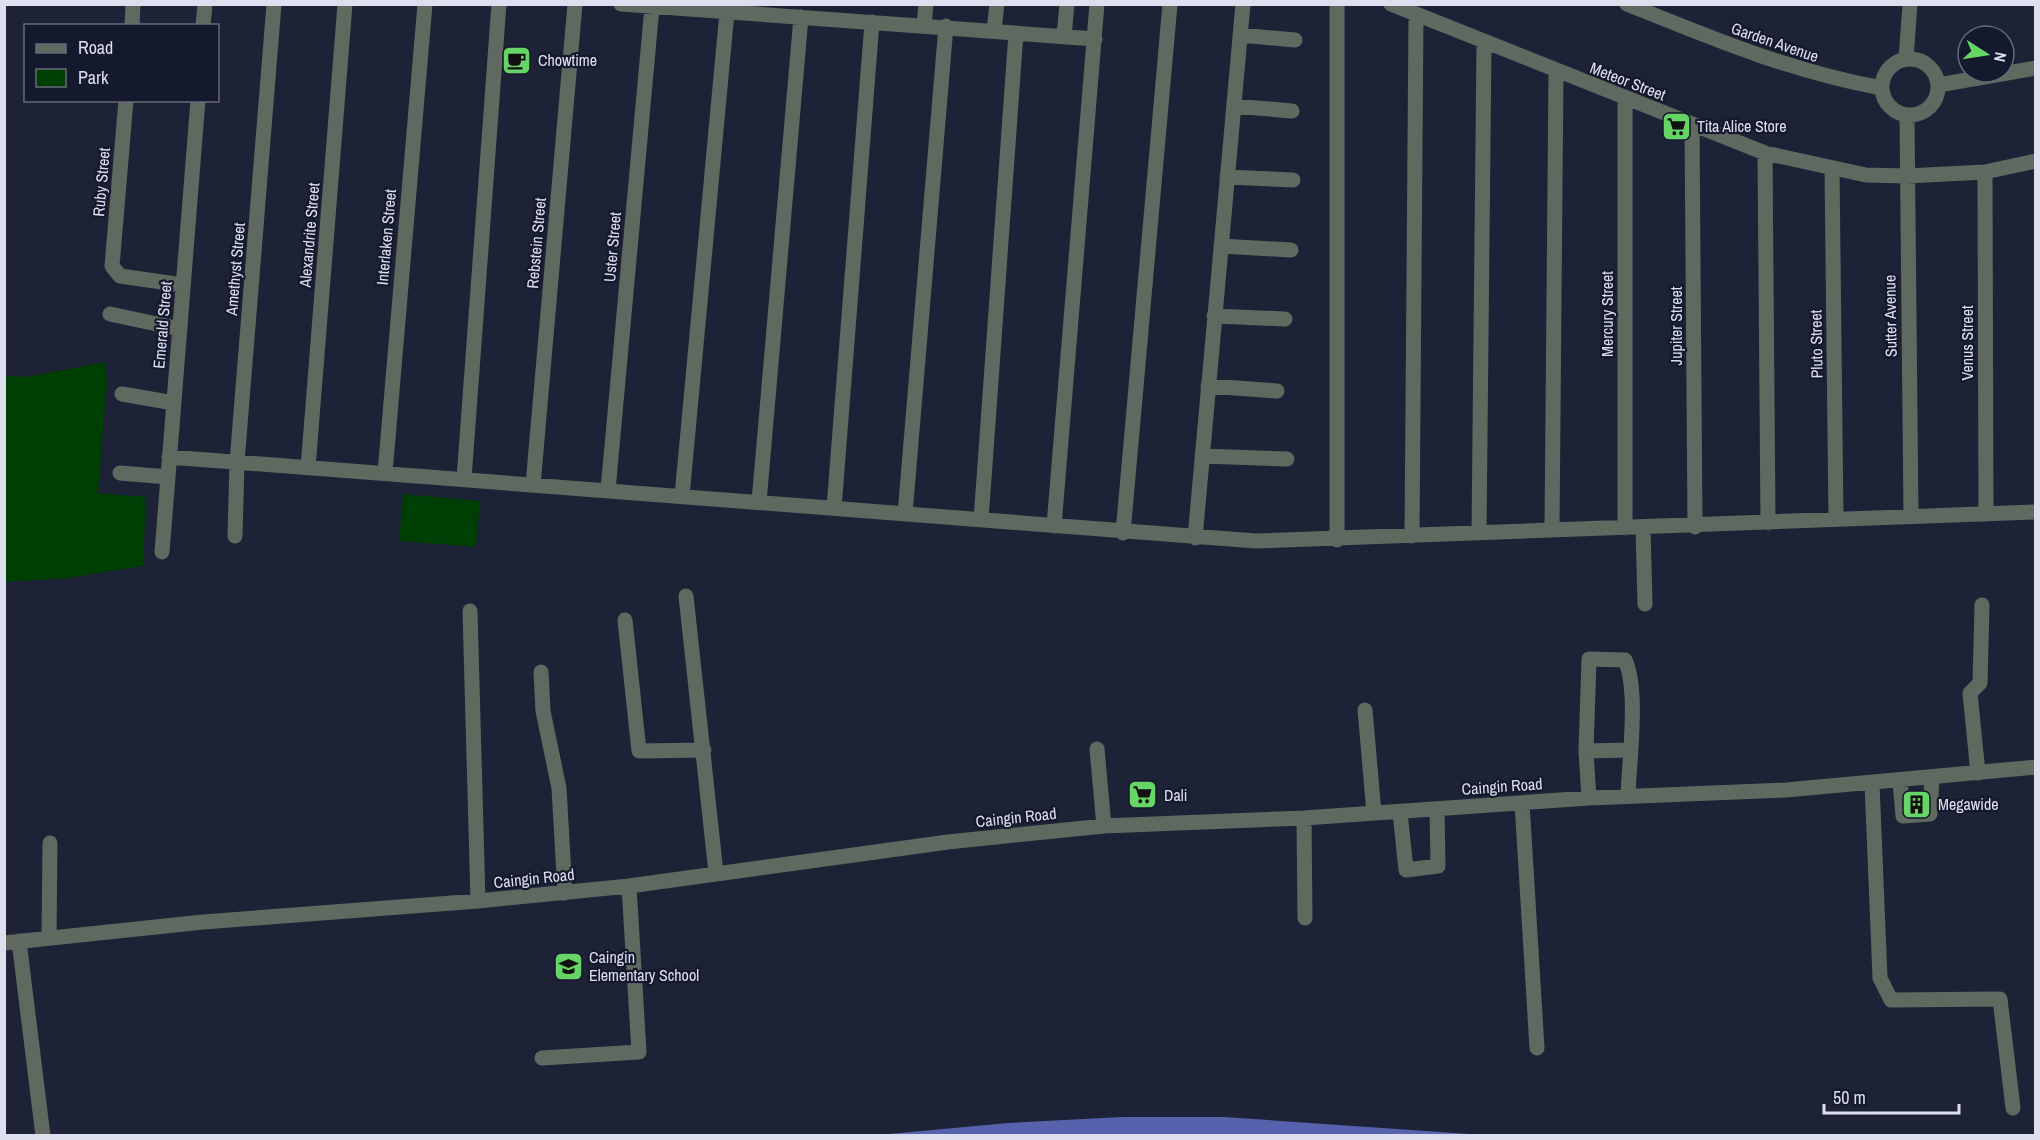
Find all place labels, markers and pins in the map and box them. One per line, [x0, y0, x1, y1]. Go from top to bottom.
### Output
cafe icon: Chowtime [501, 44, 533, 76]
place label: Chowtime [538, 49, 597, 71]
supermarket icon: Tita Alice Store [1660, 110, 1692, 142]
place label: Tita Alice Store [1697, 115, 1786, 137]
supermarket icon: Dali [1127, 779, 1159, 811]
place label: Dali [1164, 784, 1187, 806]
building icon: Megawide [1901, 788, 1933, 820]
place label: Megawide [1938, 793, 1999, 815]
place label: Caingin Elementary School [589, 946, 699, 986]
school or university icon: Caingin Elementary School [552, 950, 584, 982]

